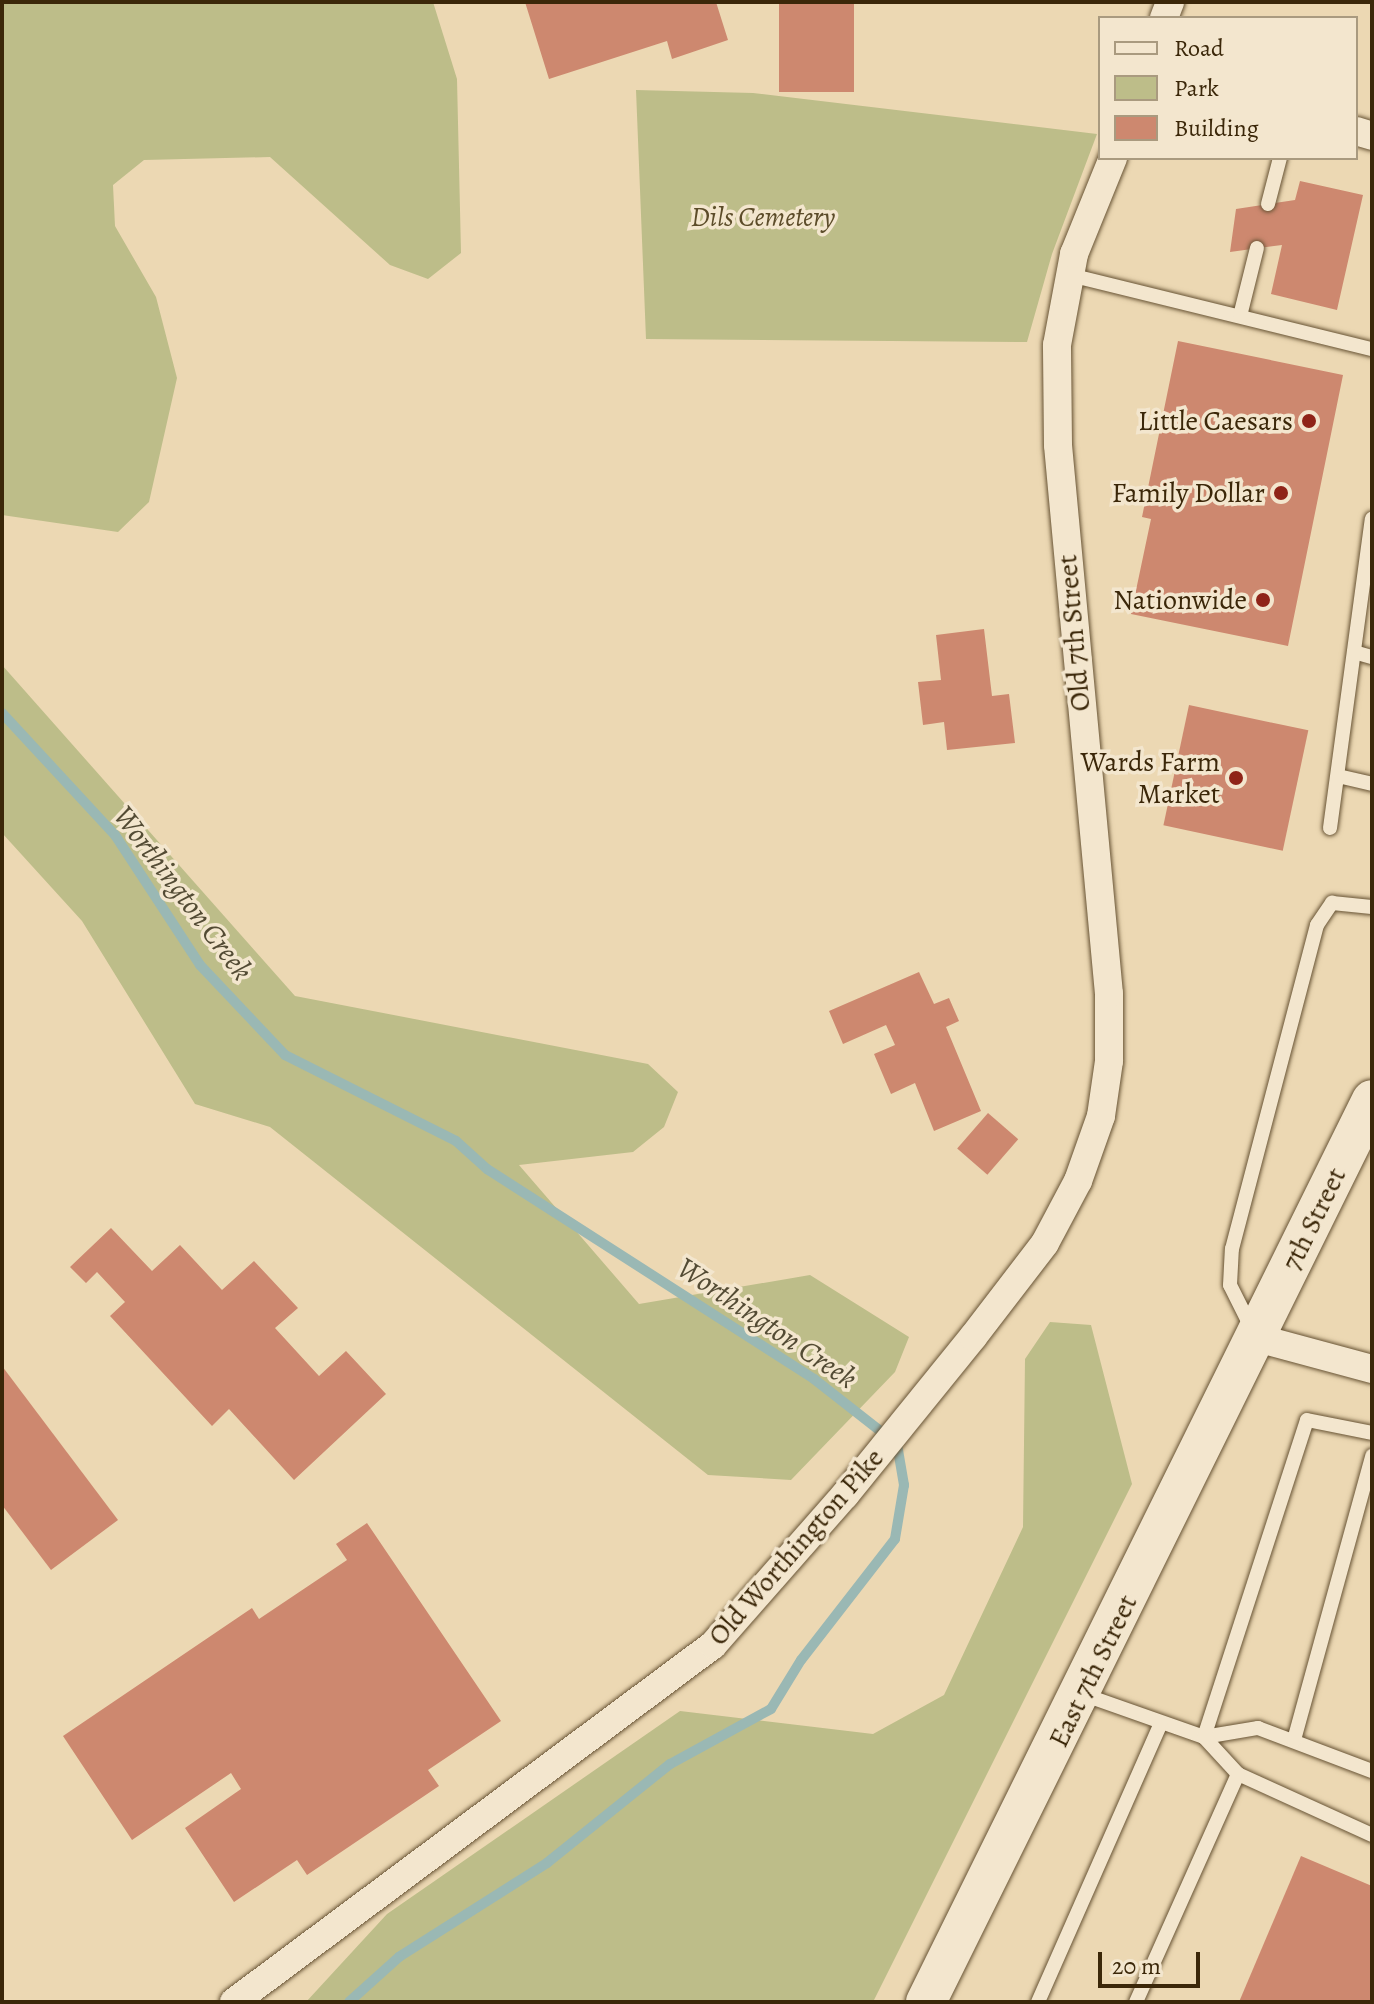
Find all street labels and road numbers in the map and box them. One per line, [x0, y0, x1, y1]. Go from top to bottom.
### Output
street label: Old 7th Street [1050, 553, 1098, 713]
street label: 7th Street [1275, 1162, 1353, 1276]
street label: Old Worthington Pike [701, 1442, 891, 1652]
street label: East 7th Street [1042, 1589, 1144, 1753]

